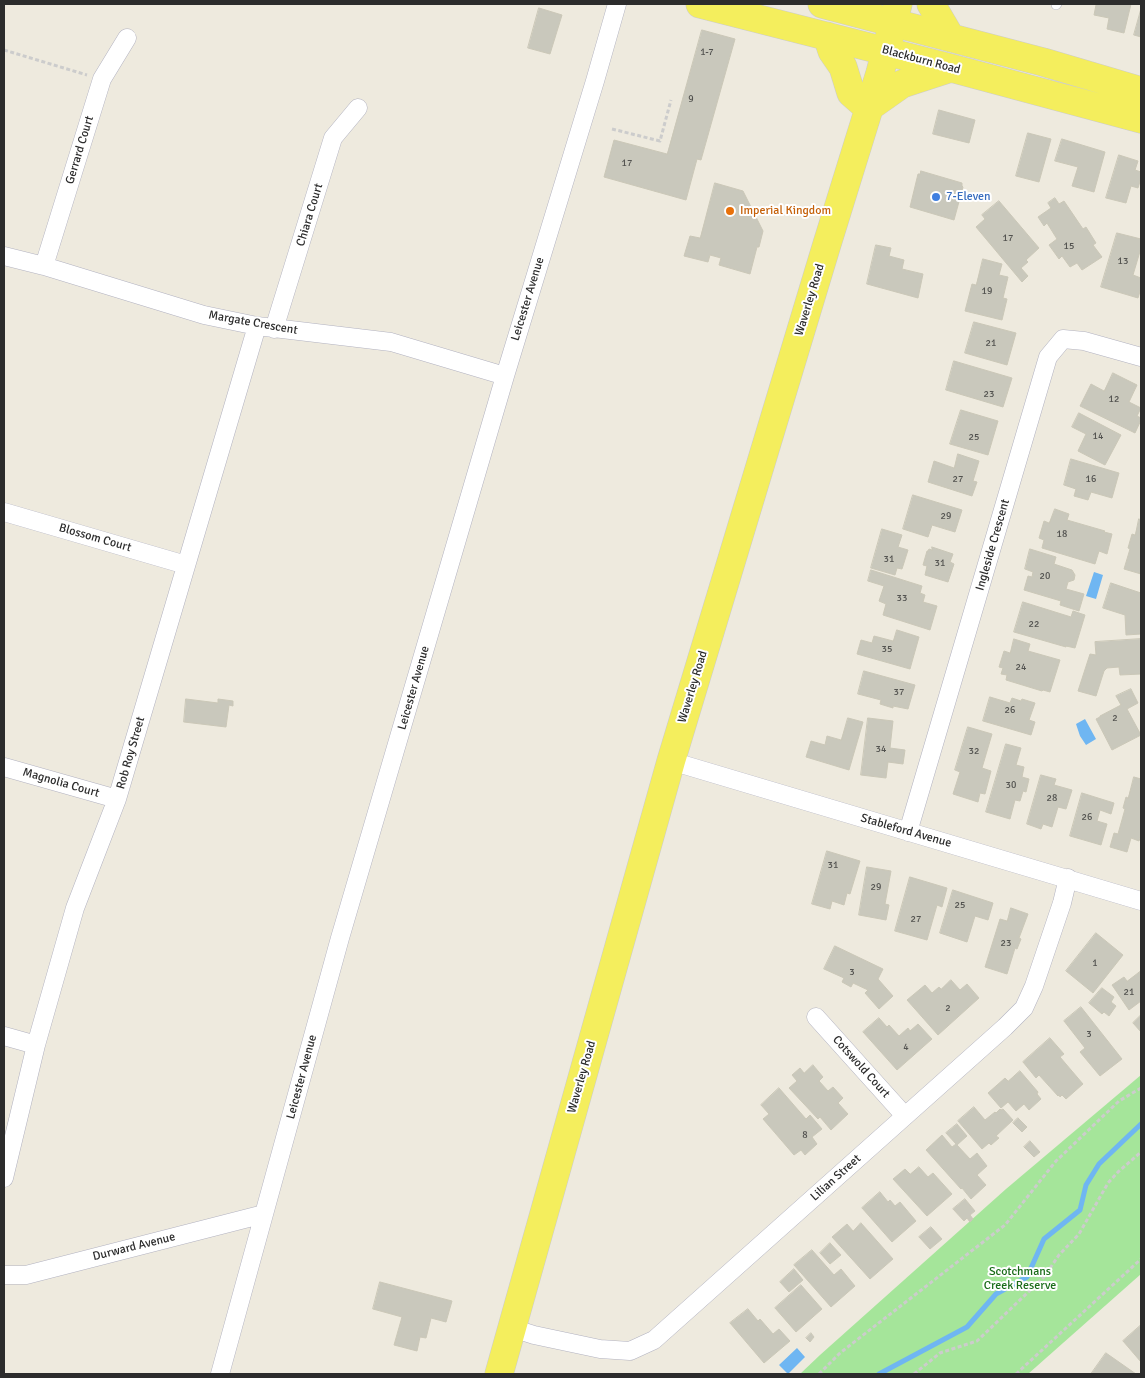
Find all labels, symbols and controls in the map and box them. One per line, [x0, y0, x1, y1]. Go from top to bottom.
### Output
street label: Blackburn Road [880, 43, 962, 77]
house number: 1-7 [700, 46, 714, 58]
house number: 9 [688, 93, 694, 105]
street label: Gerrard Court [63, 114, 97, 186]
house number: 17 [622, 157, 632, 169]
street label: Chiara Court [294, 182, 326, 248]
place label: 7-Eleven [946, 190, 991, 204]
marker: 7-Eleven [930, 191, 942, 203]
place label: Imperial Kingdom [740, 204, 831, 218]
marker: Imperial Kingdom [724, 205, 736, 217]
house number: 17 [1003, 232, 1013, 244]
house number: 15 [1064, 240, 1074, 252]
street label: Leicester Avenue [508, 255, 548, 343]
house number: 13 [1118, 255, 1128, 267]
street label: Waverley Road [792, 262, 828, 338]
house number: 19 [982, 285, 992, 297]
street label: Margate Crescent [207, 308, 299, 338]
house number: 21 [986, 337, 996, 349]
house number: 23 [984, 388, 994, 400]
house number: 12 [1109, 393, 1119, 405]
house number: 14 [1093, 430, 1103, 442]
house number: 25 [969, 431, 979, 443]
house number: 27 [953, 473, 963, 485]
house number: 16 [1086, 473, 1096, 485]
street label: Ingleside Crescent [973, 498, 1013, 592]
house number: 29 [941, 510, 951, 522]
street label: Blossom Court [57, 521, 133, 555]
house number: 18 [1057, 528, 1067, 540]
house number: 31 [884, 553, 894, 565]
house number: 31 [935, 557, 945, 569]
house number: 20 [1040, 570, 1050, 582]
house number: 33 [897, 592, 907, 604]
house number: 22 [1029, 618, 1039, 630]
house number: 35 [882, 643, 892, 655]
street label: Leicester Avenue [395, 644, 433, 732]
street label: Waverley Road [675, 649, 711, 725]
house number: 24 [1016, 661, 1026, 673]
house number: 37 [894, 686, 904, 698]
house number: 26 [1005, 704, 1015, 716]
house number: 2 [1112, 712, 1118, 724]
street label: Rob Roy Street [114, 715, 148, 791]
house number: 34 [876, 743, 886, 755]
house number: 32 [969, 745, 979, 757]
street label: Magnolia Court [21, 765, 101, 801]
house number: 30 [1006, 779, 1016, 791]
house number: 28 [1047, 792, 1057, 804]
street label: Stableford Avenue [859, 811, 953, 851]
house number: 26 [1082, 811, 1092, 823]
house number: 31 [828, 859, 838, 871]
house number: 29 [871, 881, 881, 893]
house number: 25 [955, 899, 965, 911]
house number: 27 [911, 913, 921, 925]
house number: 23 [1001, 937, 1011, 949]
house number: 1 [1092, 957, 1098, 969]
house number: 3 [849, 966, 855, 978]
house number: 21 [1124, 986, 1134, 998]
house number: 2 [945, 1002, 951, 1014]
house number: 3 [1086, 1028, 1092, 1040]
street label: Leicester Avenue [284, 1033, 320, 1121]
street label: Cotswold Court [829, 1033, 893, 1101]
street label: Waverley Road [565, 1039, 599, 1115]
house number: 4 [903, 1041, 909, 1053]
house number: 8 [802, 1129, 808, 1141]
street label: Lilian Street [808, 1152, 864, 1204]
street label: Durward Avenue [91, 1230, 177, 1264]
park label: Scotchmans Creek Reserve [984, 1265, 1056, 1293]

